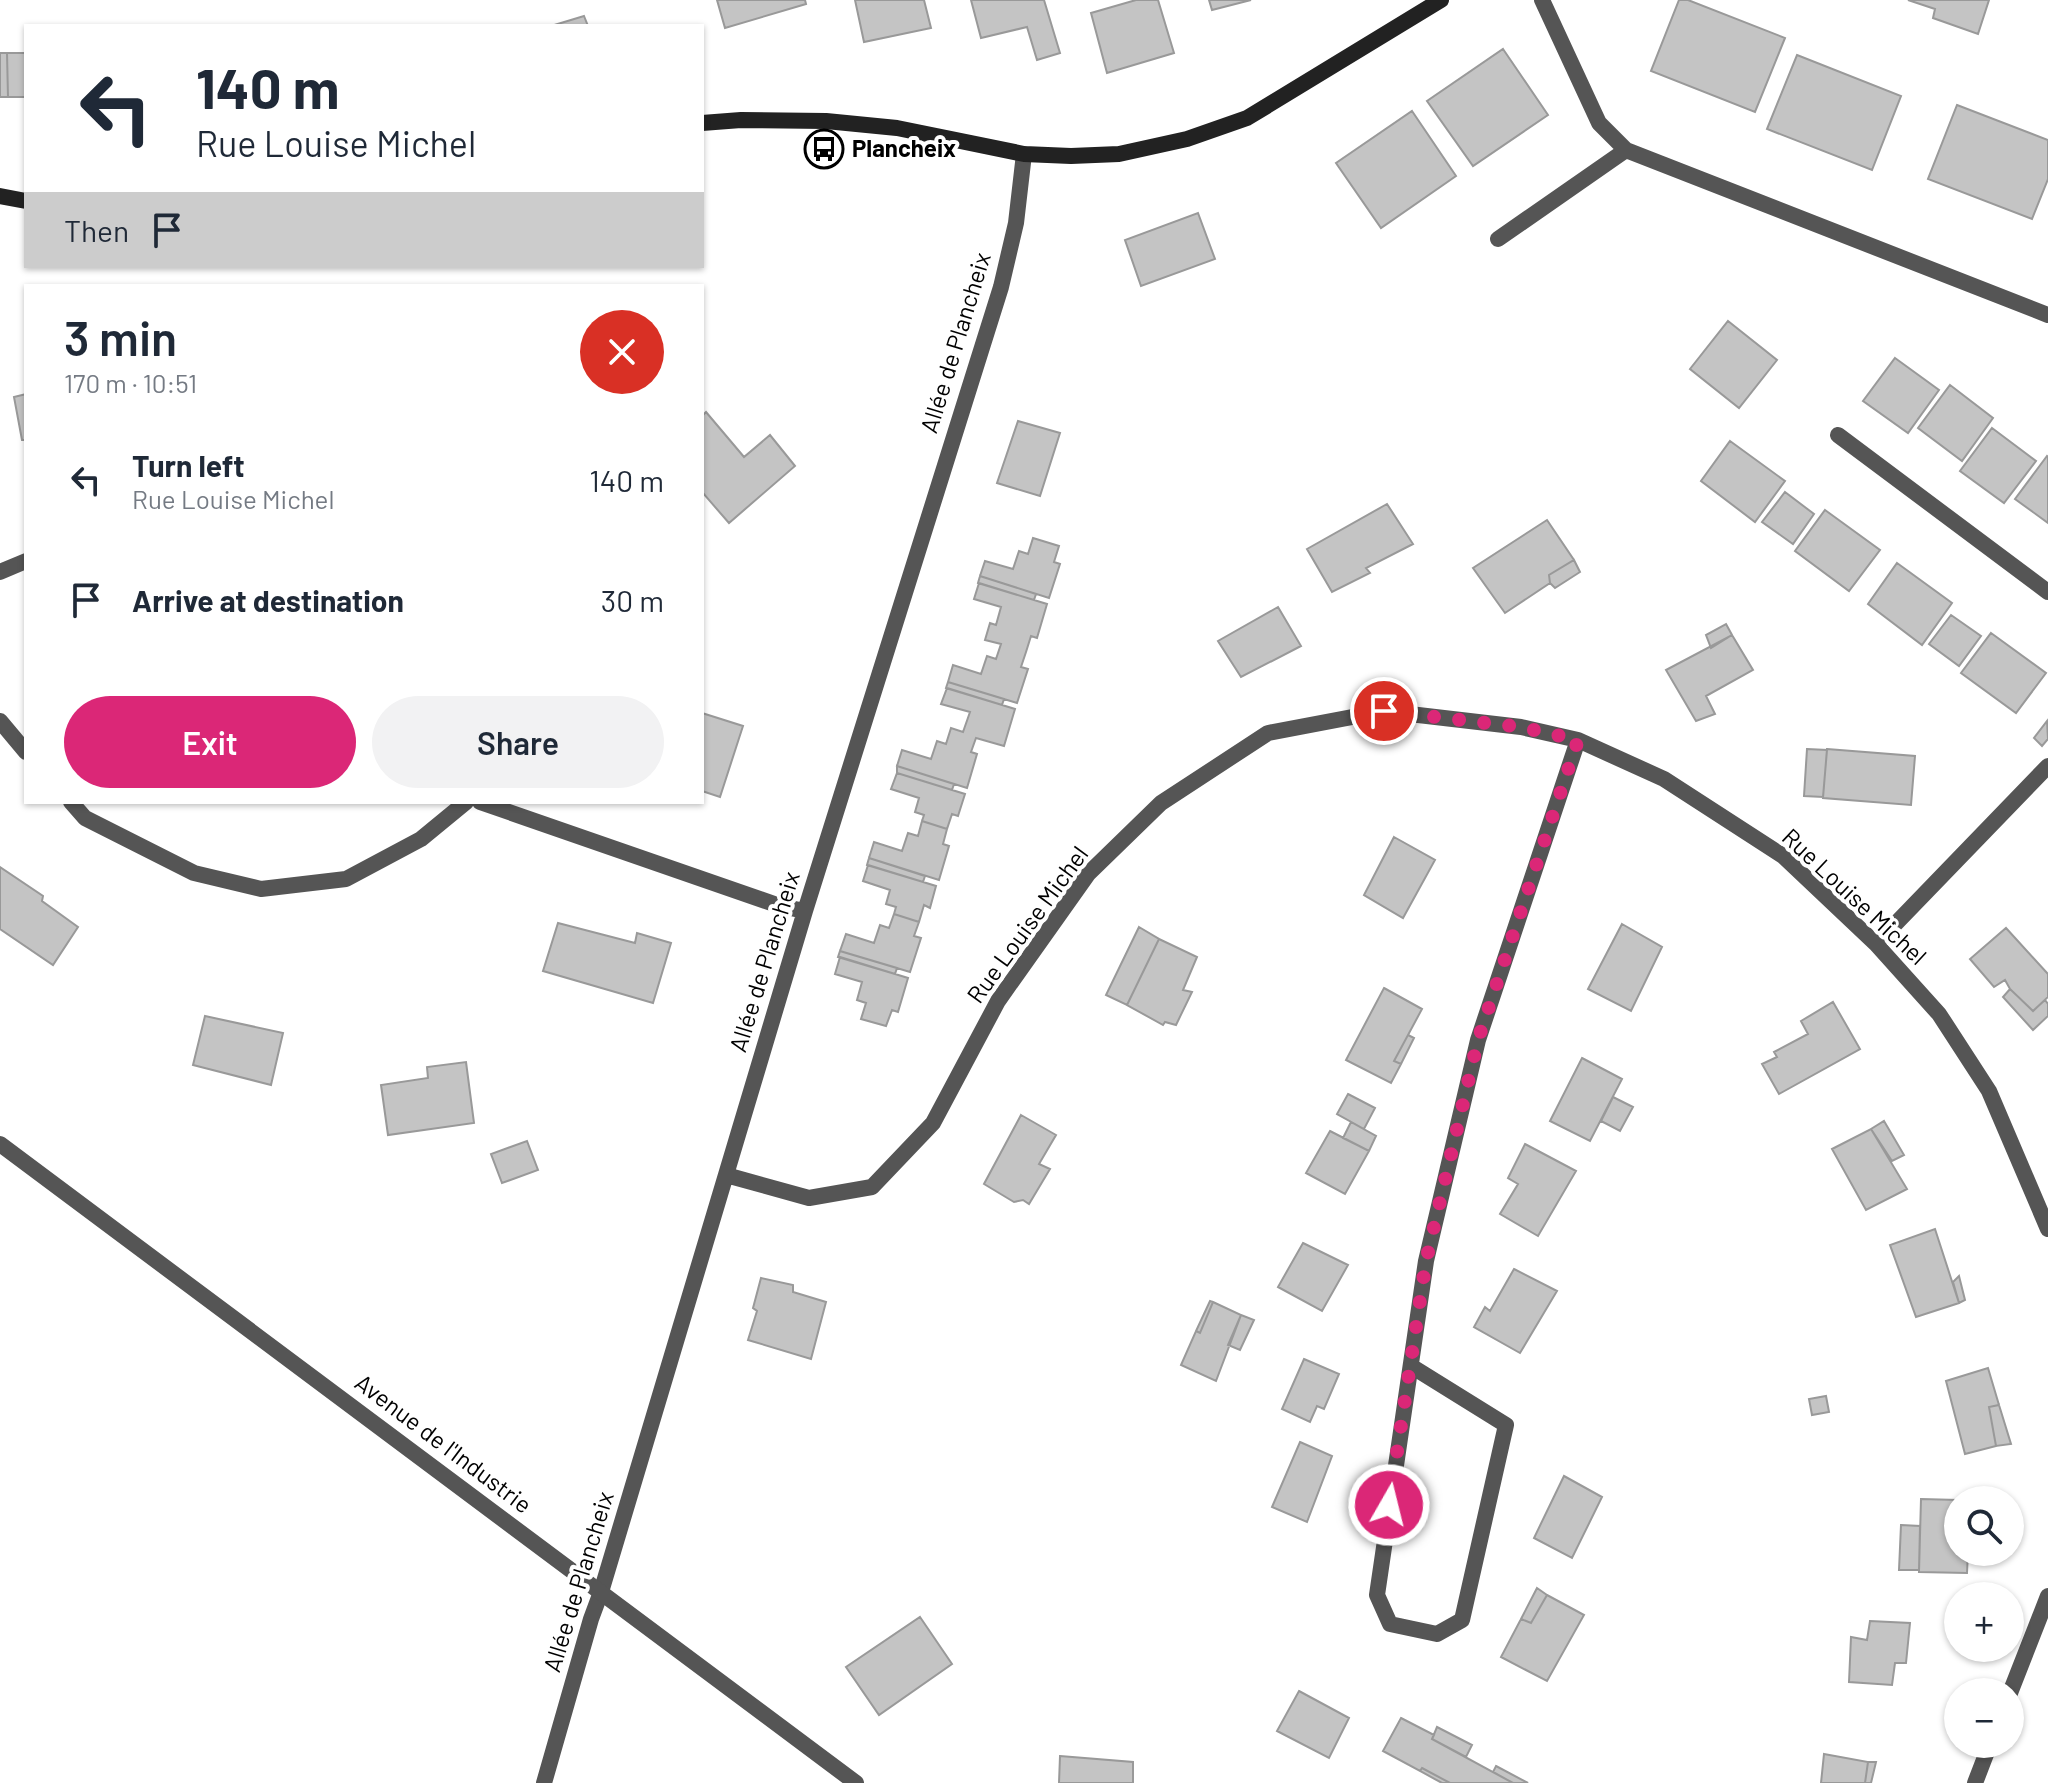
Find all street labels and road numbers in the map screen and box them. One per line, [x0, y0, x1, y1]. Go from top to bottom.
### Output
street label: Allée de Plancheix [913, 249, 996, 436]
street label: Rue Louise Michel [1777, 822, 1933, 970]
street label: Rue Louise Michel [960, 840, 1093, 1008]
street label: Allée de Plancheix [722, 868, 805, 1055]
street label: Avenue de l'Industrie [350, 1367, 538, 1519]
street label: Allée de Plancheix [536, 1488, 619, 1675]

